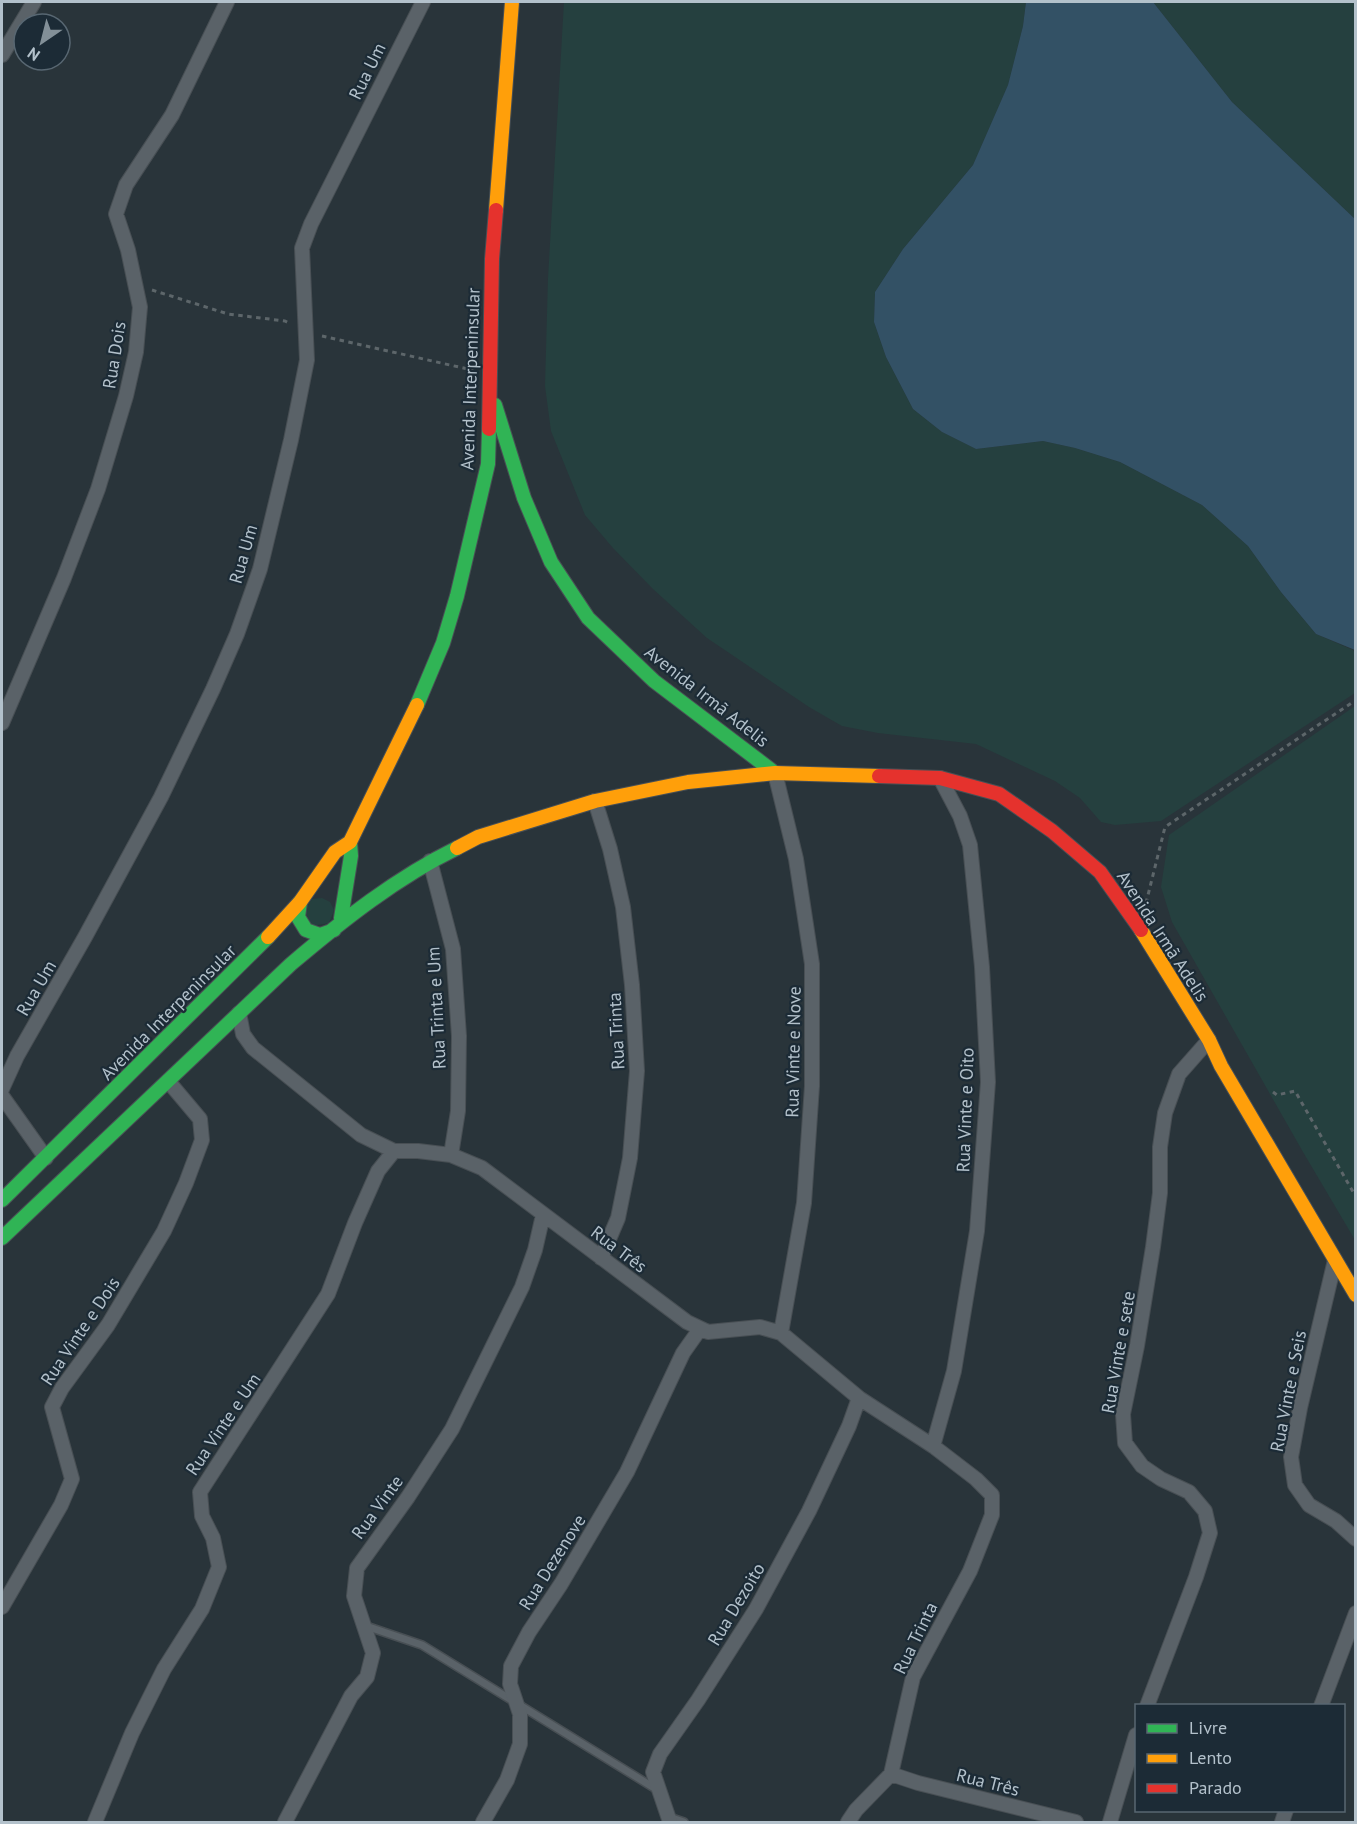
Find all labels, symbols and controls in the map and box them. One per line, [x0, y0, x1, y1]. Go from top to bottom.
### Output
north arrow [12, 12, 72, 72]
street label: Rua Um [343, 39, 391, 103]
text: N [23, 43, 43, 65]
street label: Avenida Interpeninsular [455, 287, 485, 471]
street label: Rua Dois [97, 320, 131, 390]
street label: Rua Um [224, 522, 262, 586]
street label: Avenida Irmã Adelis [640, 640, 774, 752]
street label: Avenida Irmã Adelis [1112, 866, 1214, 1006]
street label: Avenida Interpeninsular [95, 939, 241, 1085]
street label: Rua Trinta e Um [421, 946, 451, 1070]
street label: Rua Um [11, 956, 61, 1020]
street label: Rua Vinte e Nove [780, 986, 806, 1118]
street label: Rua Trinta [602, 992, 630, 1070]
street label: Rua Vinte e Oito [951, 1047, 979, 1173]
street label: Rua Três [586, 1220, 652, 1278]
street label: Rua Vinte e Dois [35, 1272, 125, 1390]
street label: Rua Vinte e sete [1096, 1289, 1140, 1415]
street label: Rua Vinte e Seis [1265, 1328, 1311, 1454]
street label: Rua Vinte e Um [180, 1368, 266, 1480]
street label: Rua Vinte [346, 1471, 408, 1543]
street label: Rua Dezenove [513, 1510, 591, 1614]
street label: Rua Dezoito [702, 1558, 770, 1650]
street label: Rua Trinta [888, 1598, 942, 1678]
legend [1135, 1704, 1345, 1812]
text: Livre [1189, 1716, 1227, 1739]
text: Lento [1189, 1746, 1232, 1769]
street label: Rua Três [954, 1763, 1022, 1801]
text: Parado [1189, 1776, 1242, 1799]

